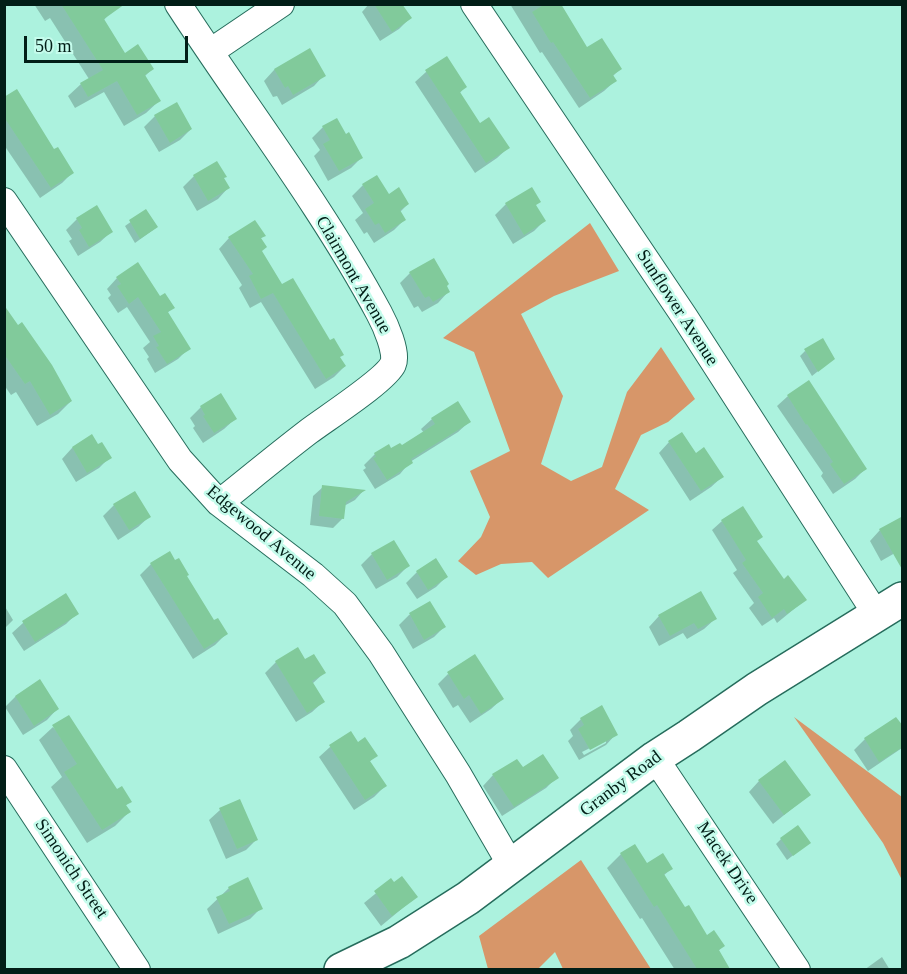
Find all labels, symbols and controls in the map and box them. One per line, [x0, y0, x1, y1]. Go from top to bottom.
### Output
scale bar [27, 24, 190, 62]
text: 50 m [35, 36, 72, 56]
street label: Clairmont Avenue [311, 212, 395, 338]
street label: Sunflower Avenue [631, 246, 723, 370]
street label: Edgewood Avenue [202, 481, 320, 585]
street label: Granby Road [576, 746, 666, 822]
street label: Simonich Street [30, 815, 112, 923]
street label: Macek Drive [692, 818, 762, 908]

